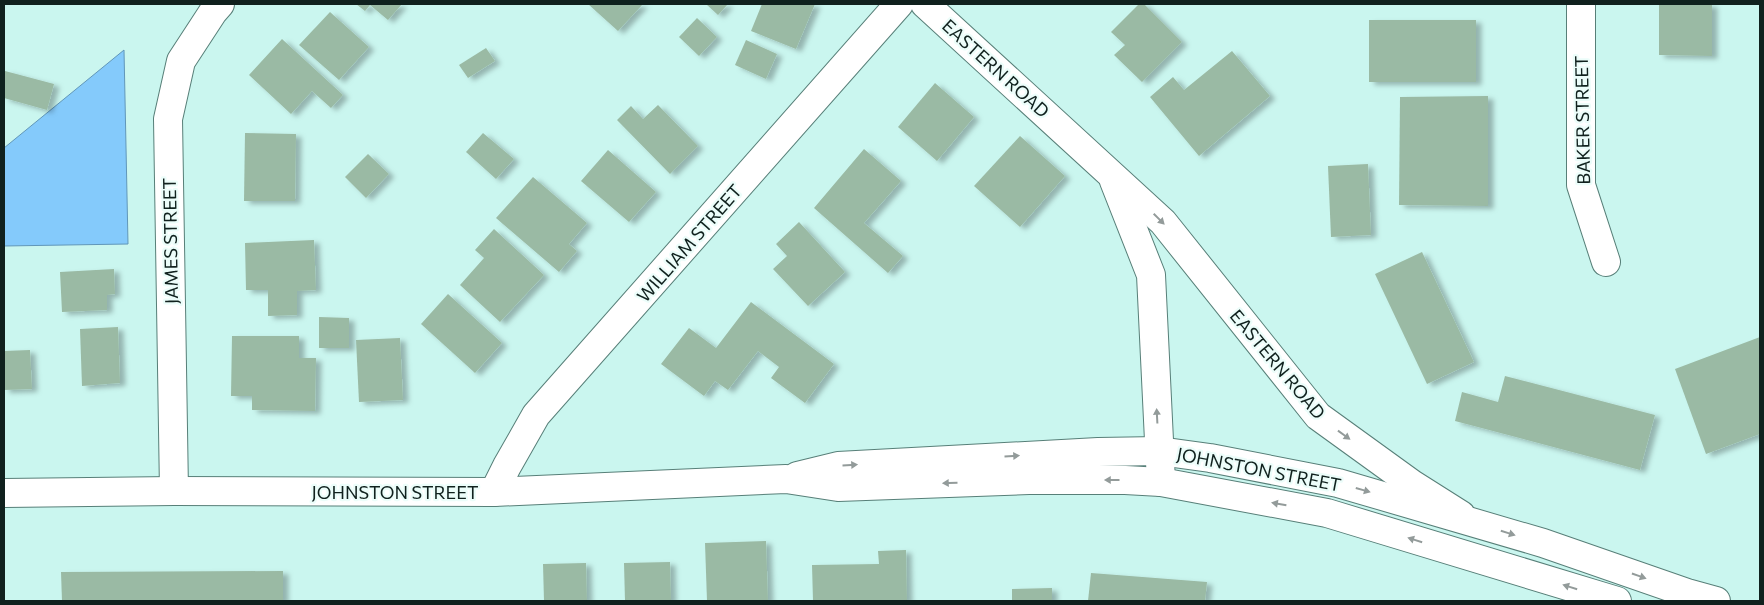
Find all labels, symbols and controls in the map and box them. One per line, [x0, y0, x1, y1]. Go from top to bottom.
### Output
street label: EASTERN ROAD [938, 14, 1054, 122]
street label: BAKER STREET [1570, 55, 1594, 185]
street label: JAMES STREET [158, 178, 182, 304]
street label: WILLIAM STREET [632, 180, 746, 306]
one-way arrow [1153, 213, 1165, 225]
street label: EASTERN ROAD [1226, 305, 1330, 423]
one-way arrow [1153, 408, 1161, 424]
one-way arrow [1337, 430, 1351, 440]
street label: JOHNSTON STREET [1175, 442, 1343, 496]
one-way arrow [1005, 452, 1021, 460]
one-way arrow [842, 461, 858, 469]
one-way arrow [1104, 476, 1120, 484]
one-way arrow [941, 479, 957, 487]
street label: JOHNSTON STREET [312, 481, 478, 503]
one-way arrow [1356, 487, 1371, 495]
one-way arrow [1271, 500, 1287, 508]
one-way arrow [1501, 529, 1516, 537]
one-way arrow [1407, 535, 1422, 543]
one-way arrow [1631, 573, 1646, 580]
one-way arrow [1562, 583, 1577, 591]

